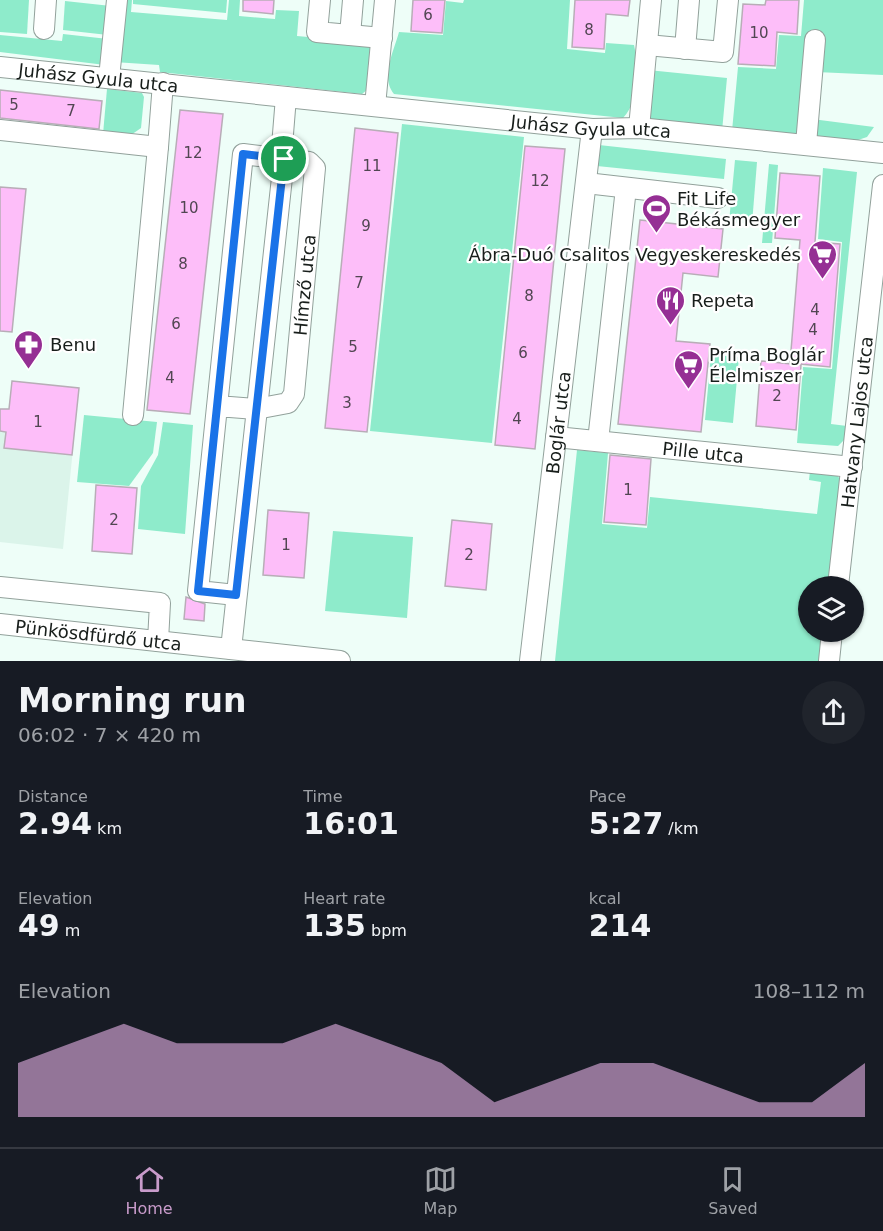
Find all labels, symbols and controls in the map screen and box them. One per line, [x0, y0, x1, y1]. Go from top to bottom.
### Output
house number: 6 [423, 6, 433, 24]
house number: 8 [584, 21, 594, 39]
house number: 10 [749, 24, 769, 42]
street label: Juhász Gyula utca [16, 58, 180, 96]
house number: 5 [9, 96, 19, 114]
house number: 7 [66, 102, 76, 120]
street label: Juhász Gyula utca [509, 110, 672, 142]
pin [258, 133, 309, 184]
icon: arrive [267, 142, 300, 175]
house number: 12 [183, 144, 203, 162]
house number: 11 [362, 157, 382, 175]
house number: 12 [530, 172, 550, 190]
place label: Fit Life Békásmegyer [677, 188, 801, 230]
sports icon: Fit Life Békásmegyer [640, 192, 672, 234]
house number: 10 [179, 199, 199, 217]
house number: 9 [361, 217, 371, 235]
street label: Hímző utca [289, 233, 319, 337]
supermarket icon: Ábra-Duó Csalitos Vegyeskereskedés [806, 238, 838, 280]
place label: Ábra-Duó Csalitos Vegyeskereskedés [469, 244, 801, 265]
house number: 8 [178, 255, 188, 273]
house number: 7 [354, 274, 364, 292]
restaurant icon: Repeta [654, 284, 686, 326]
house number: 8 [524, 287, 534, 305]
place label: Repeta [691, 290, 754, 311]
house number: 4 [810, 301, 820, 319]
house number: 6 [171, 315, 181, 333]
house number: 4 [808, 321, 818, 339]
pharmacy icon: Benu [13, 328, 45, 370]
place label: Benu [50, 334, 96, 355]
street label: Hatvany Lajos utca [836, 335, 876, 509]
house number: 5 [348, 338, 358, 356]
house number: 6 [518, 344, 528, 362]
place label: Príma Boglár Élelmiszer [709, 344, 825, 386]
supermarket icon: Príma Boglár Élelmiszer [672, 348, 704, 390]
house number: 4 [165, 369, 175, 387]
street label: Boglár utca [541, 370, 574, 475]
house number: 2 [772, 387, 782, 405]
house number: 3 [342, 394, 352, 412]
house number: 4 [512, 410, 522, 428]
house number: 1 [33, 413, 43, 431]
street label: Pille utca [662, 437, 745, 466]
house number: 1 [623, 481, 633, 499]
house number: 2 [109, 511, 119, 529]
house number: 1 [281, 536, 291, 554]
house number: 2 [464, 546, 474, 564]
map controls [798, 576, 864, 642]
button: layers [798, 576, 864, 642]
street label: Pünkösdfürdő utca [14, 615, 183, 654]
text: Morning run [18, 681, 246, 720]
button: share [802, 681, 865, 744]
text: 06:02 · 7 × 420 m [18, 723, 201, 747]
text: Distance [18, 787, 88, 806]
text: Time [303, 787, 342, 806]
text: Pace [589, 787, 626, 806]
text: 2.94 [18, 806, 92, 841]
text: 16:01 [303, 806, 399, 841]
text: 5:27 [589, 806, 663, 841]
text: km [92, 819, 122, 838]
text: /km [663, 819, 699, 838]
text: Elevation [18, 889, 92, 908]
text: Heart rate [303, 889, 385, 908]
text: kcal [589, 889, 621, 908]
text: 49 [18, 908, 60, 943]
text: 135 [303, 908, 366, 943]
text: 214 [589, 908, 651, 943]
text: m [60, 921, 80, 940]
text: bpm [366, 921, 407, 940]
text: Elevation [18, 979, 111, 1003]
text: 108–112 m [753, 979, 865, 1003]
tab: Home [125, 1163, 173, 1218]
tab: Map [424, 1163, 457, 1218]
tab: Saved [708, 1163, 758, 1218]

